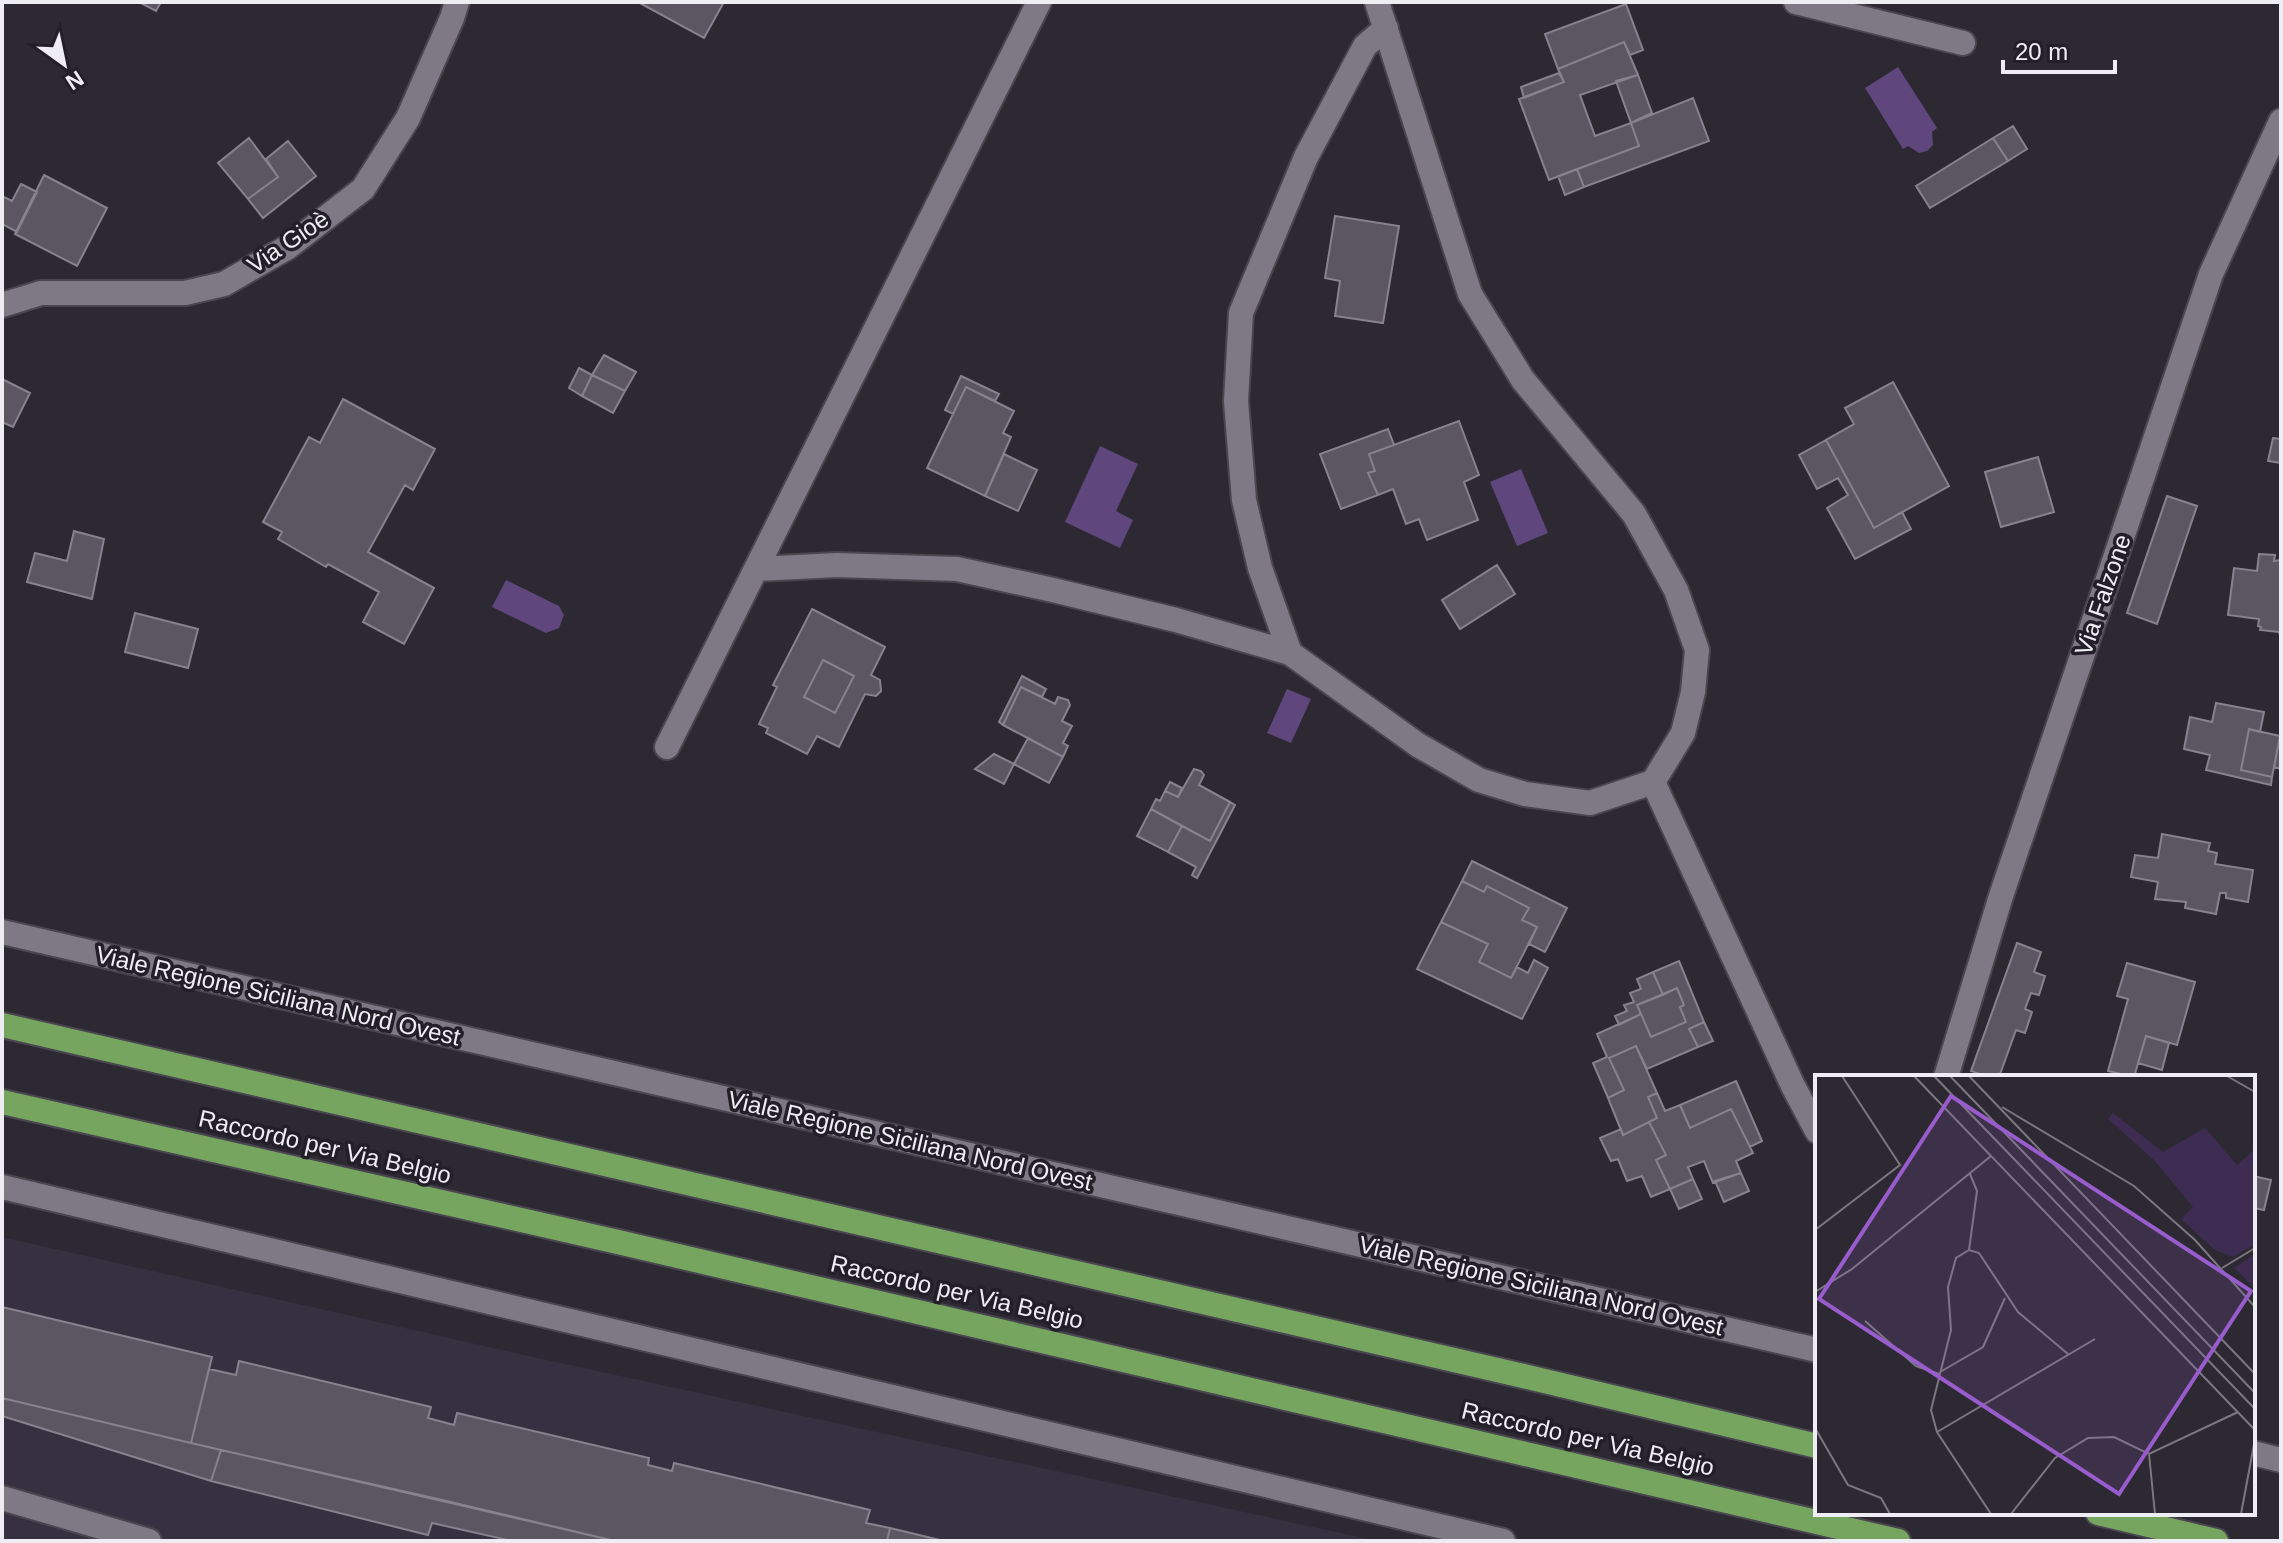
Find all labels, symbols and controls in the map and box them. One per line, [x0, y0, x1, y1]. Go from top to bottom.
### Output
north arrow [24, 24, 104, 104]
scale bar [2003, 24, 2115, 74]
text: 20 m [2015, 38, 2068, 65]
text: N [61, 66, 88, 95]
street label: Via Gioè [242, 205, 333, 278]
street label: Via Falzone [2069, 531, 2136, 659]
street label: Viale Regione Siciliana Nord Ovest [93, 940, 463, 1051]
inset map [1815, 1075, 2255, 1515]
street label: Viale Regione Siciliana Nord Ovest [725, 1085, 1095, 1196]
street label: Raccordo per Via Belgio [196, 1104, 454, 1189]
street label: Viale Regione Siciliana Nord Ovest [1356, 1230, 1726, 1341]
street label: Raccordo per Via Belgio [828, 1249, 1086, 1334]
street label: Raccordo per Via Belgio [1459, 1396, 1717, 1481]

